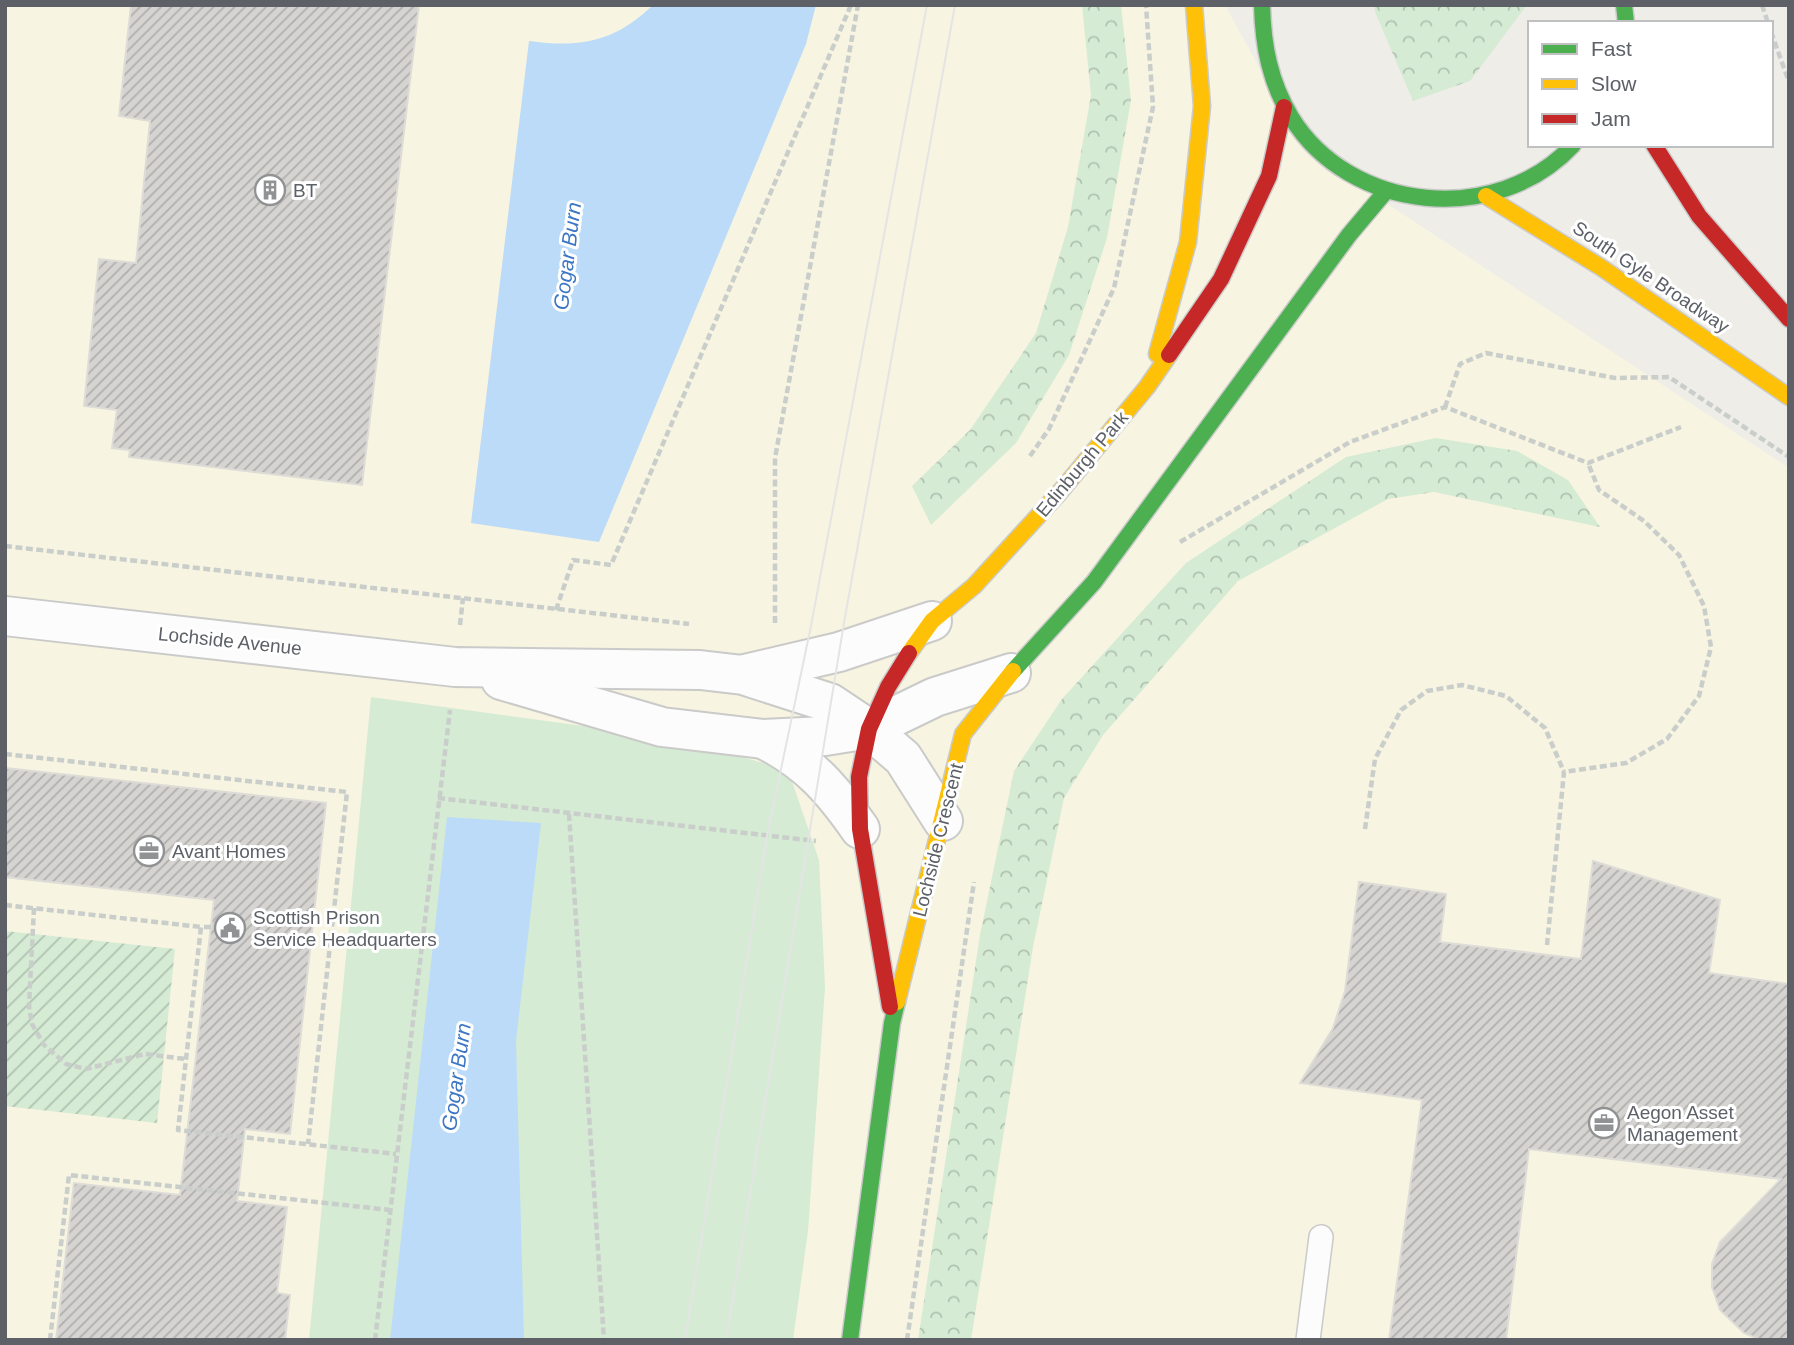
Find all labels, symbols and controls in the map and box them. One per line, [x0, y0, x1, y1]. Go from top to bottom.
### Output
legend [1528, 21, 1773, 147]
text: Fast [1591, 37, 1632, 60]
text: Slow [1591, 72, 1637, 95]
text: Jam [1591, 107, 1631, 130]
building icon: BT [253, 173, 287, 207]
place label: BT [293, 180, 318, 201]
water label: Gogar Burn [549, 201, 585, 311]
street label: South Gyle Broadway [1569, 217, 1733, 337]
street label: Edinburgh Park [1032, 407, 1132, 521]
street label: Lochside Avenue [157, 623, 303, 659]
street label: Lochside Crescent [909, 760, 967, 919]
office icon: Avant Homes [132, 834, 166, 868]
place label: Avant Homes [172, 841, 286, 862]
place label: Scottish Prison Service Headquarters [253, 907, 437, 950]
public building icon: Scottish Prison Service Headquarters [213, 911, 247, 945]
water label: Gogar Burn [437, 1022, 475, 1132]
place label: Aegon Asset Management [1627, 1102, 1739, 1145]
office icon: Aegon Asset Management [1587, 1106, 1621, 1140]

